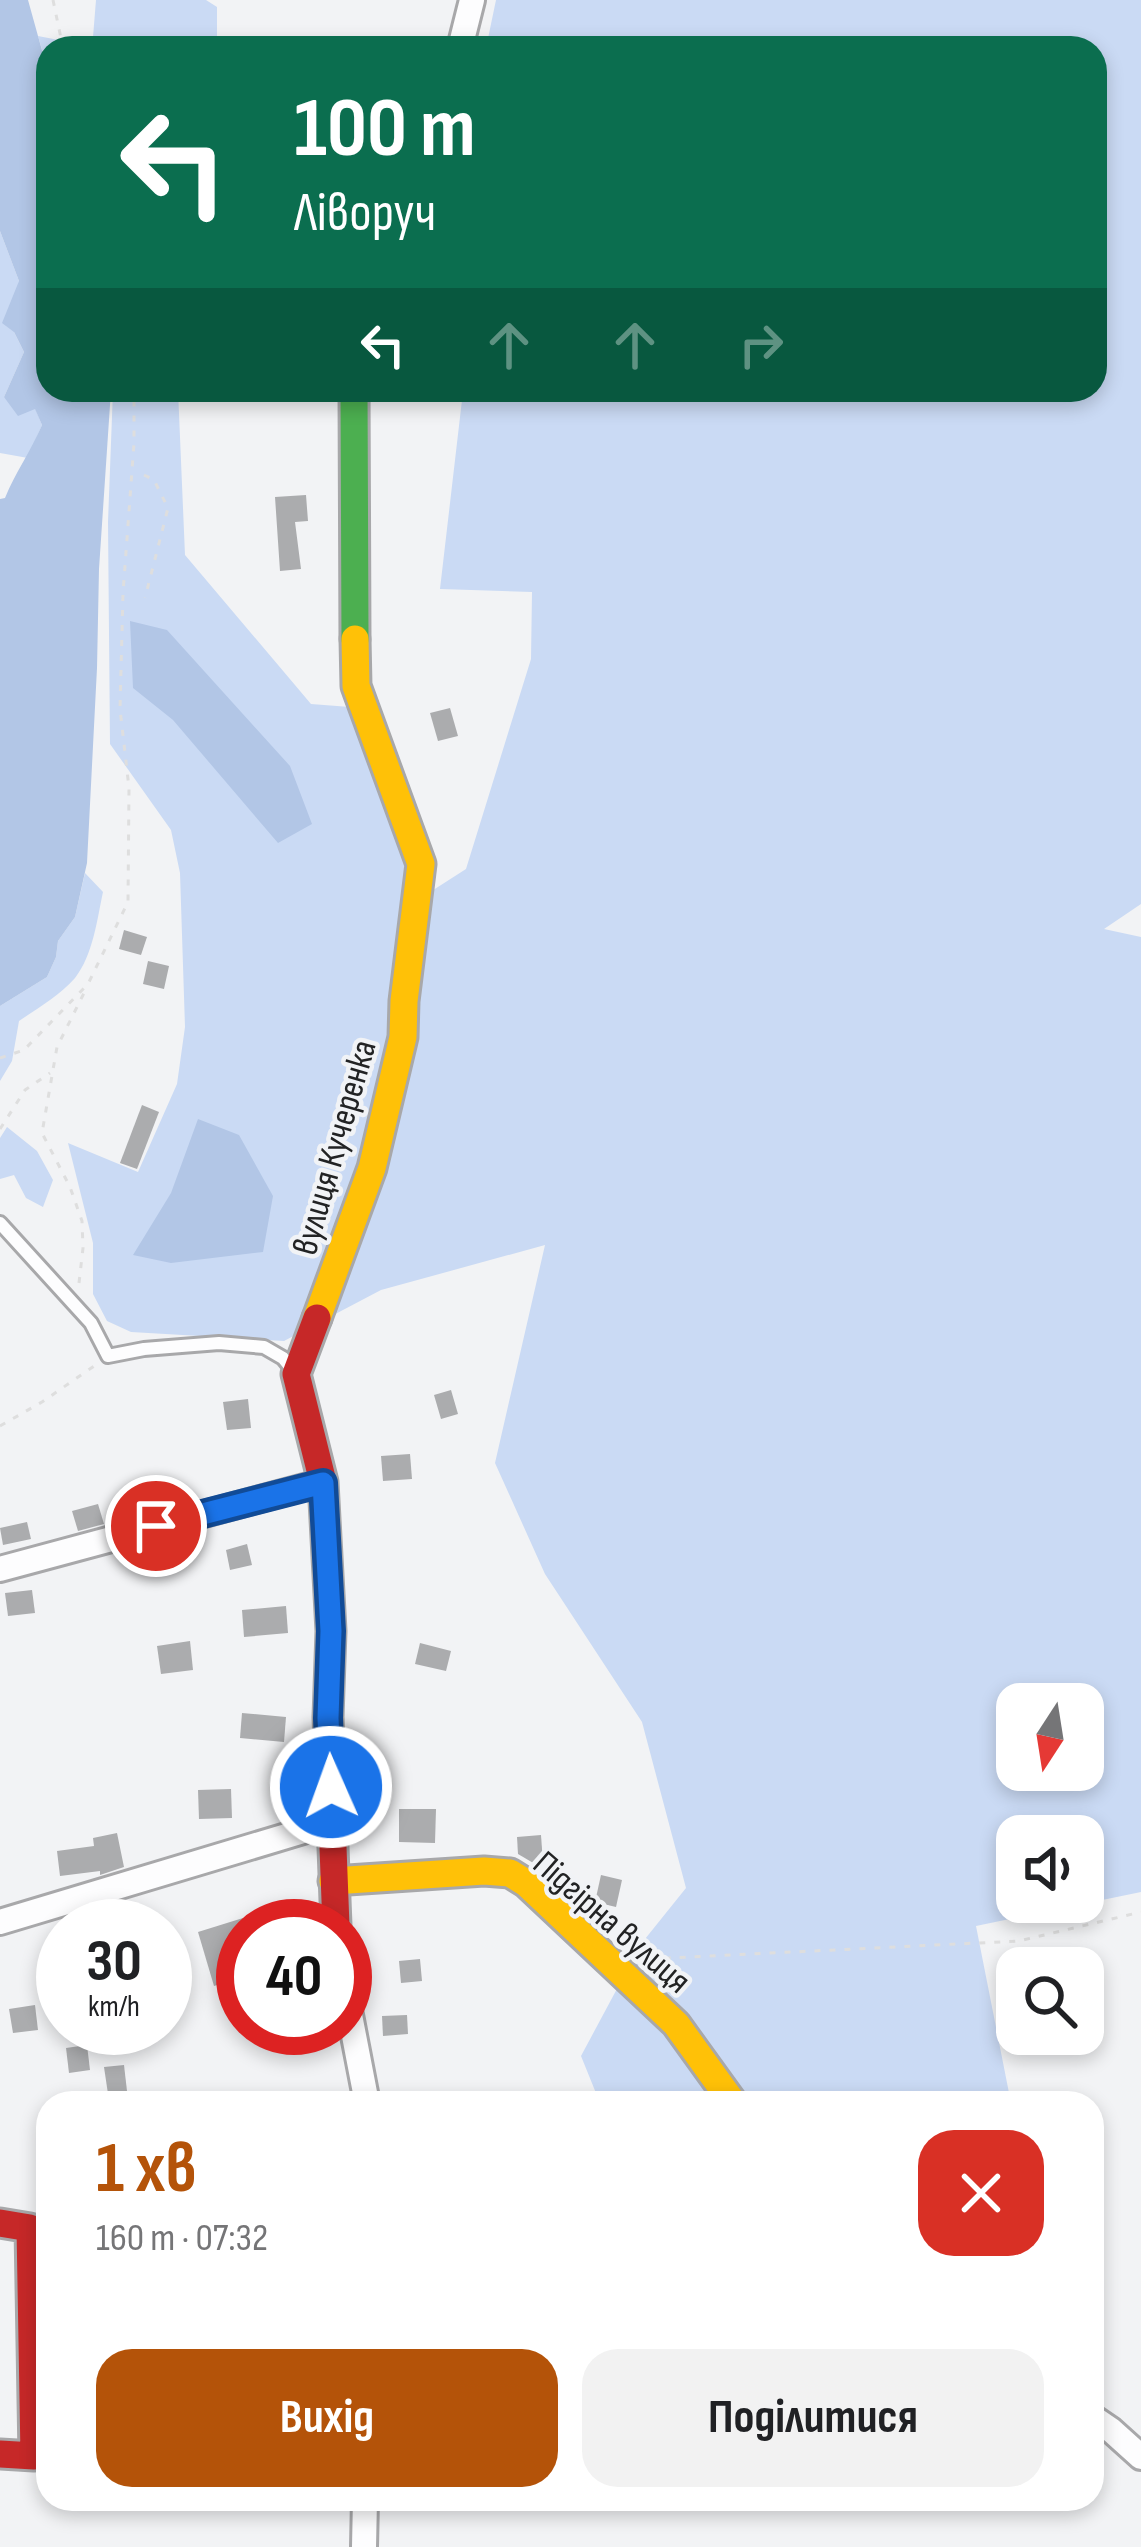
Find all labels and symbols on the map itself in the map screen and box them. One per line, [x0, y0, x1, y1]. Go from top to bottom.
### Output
street label: вулиця Кучеренка [284, 1035, 387, 1260]
pin [105, 1475, 207, 1577]
north arrow [996, 1683, 1104, 1791]
position arrow [268, 1724, 394, 1850]
street label: Підгірна вулиця [524, 1843, 699, 2003]
speed limit sign: 40 [216, 1899, 372, 2055]

